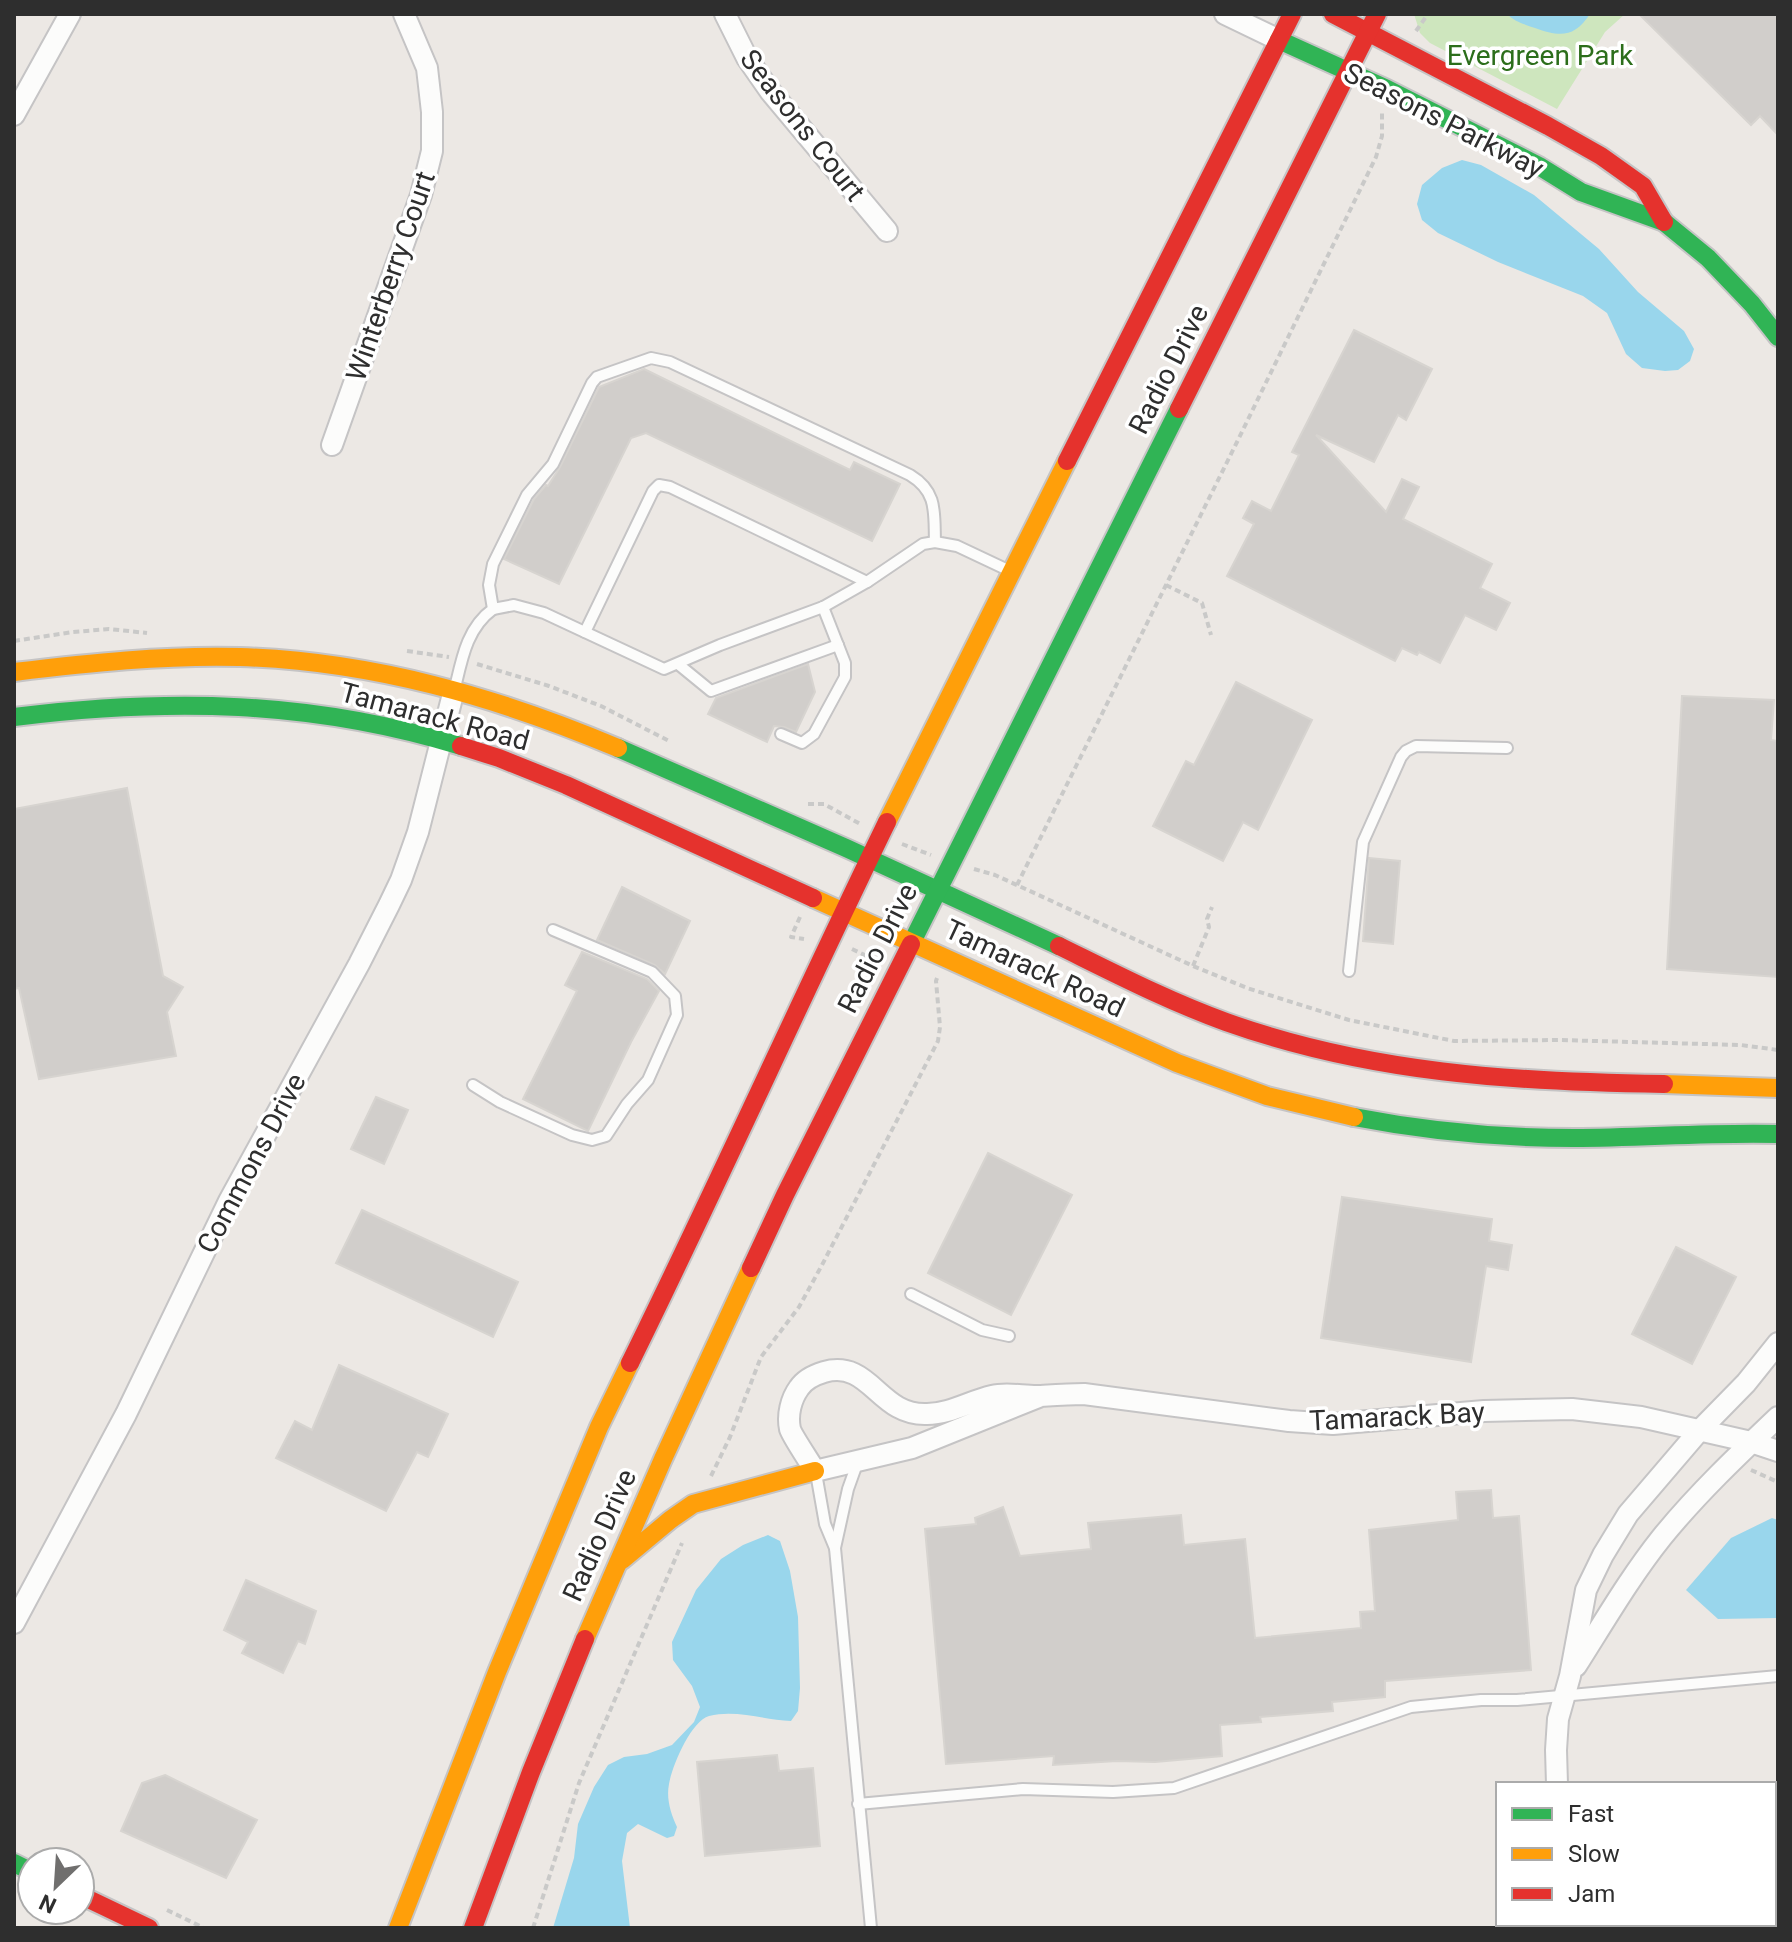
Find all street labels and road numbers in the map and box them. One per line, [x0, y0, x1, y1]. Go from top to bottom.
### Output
street label: Seasons Court [733, 43, 872, 208]
street label: Seasons Parkway [1338, 56, 1549, 185]
street label: Winterberry Court [339, 167, 442, 385]
street label: Radio Drive [1122, 299, 1215, 439]
street label: Tamarack Road [337, 675, 533, 758]
street label: Radio Drive [831, 878, 924, 1018]
street label: Tamarack Road [940, 912, 1130, 1024]
street label: Commons Drive [190, 1068, 313, 1259]
street label: Tamarack Bay [1308, 1395, 1486, 1438]
street label: Radio Drive [556, 1464, 643, 1606]

